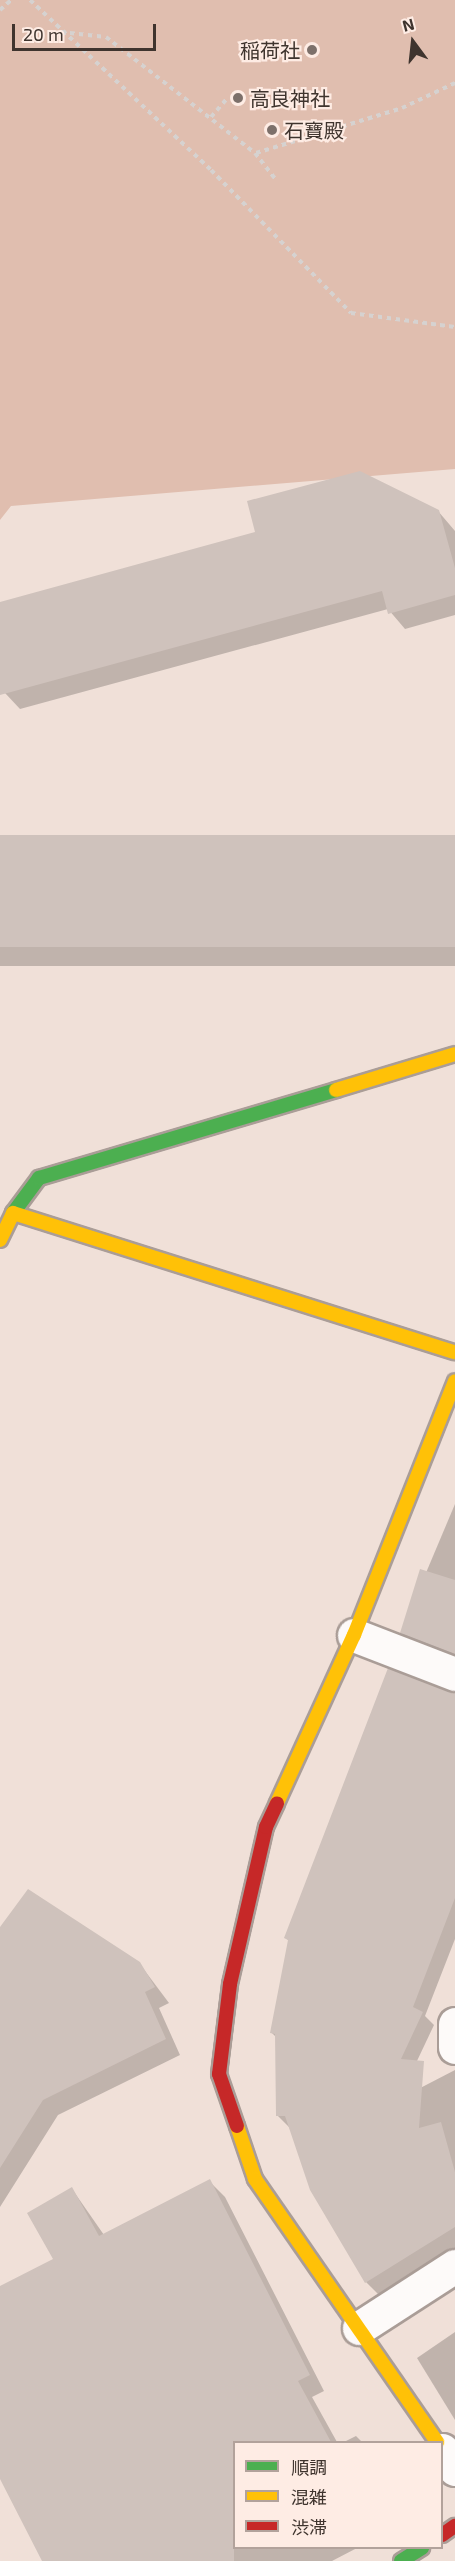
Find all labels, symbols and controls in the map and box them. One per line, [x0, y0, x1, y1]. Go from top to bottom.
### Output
scale bar [15, 12, 159, 50]
north arrow [383, 12, 443, 72]
text: N [400, 13, 416, 35]
text: 20 m [23, 23, 64, 45]
place label: 稲荷社 [240, 38, 300, 62]
marker: 稲荷社 [305, 43, 319, 57]
place label: 高良神社 [250, 86, 330, 110]
marker: 高良神社 [231, 91, 245, 105]
place label: 石寶殿 [284, 118, 344, 142]
marker: 石寶殿 [265, 123, 279, 137]
legend [233, 2441, 443, 2549]
text: 順調 [291, 2456, 327, 2478]
text: 混雑 [291, 2486, 327, 2508]
text: 渋滞 [291, 2516, 327, 2538]

